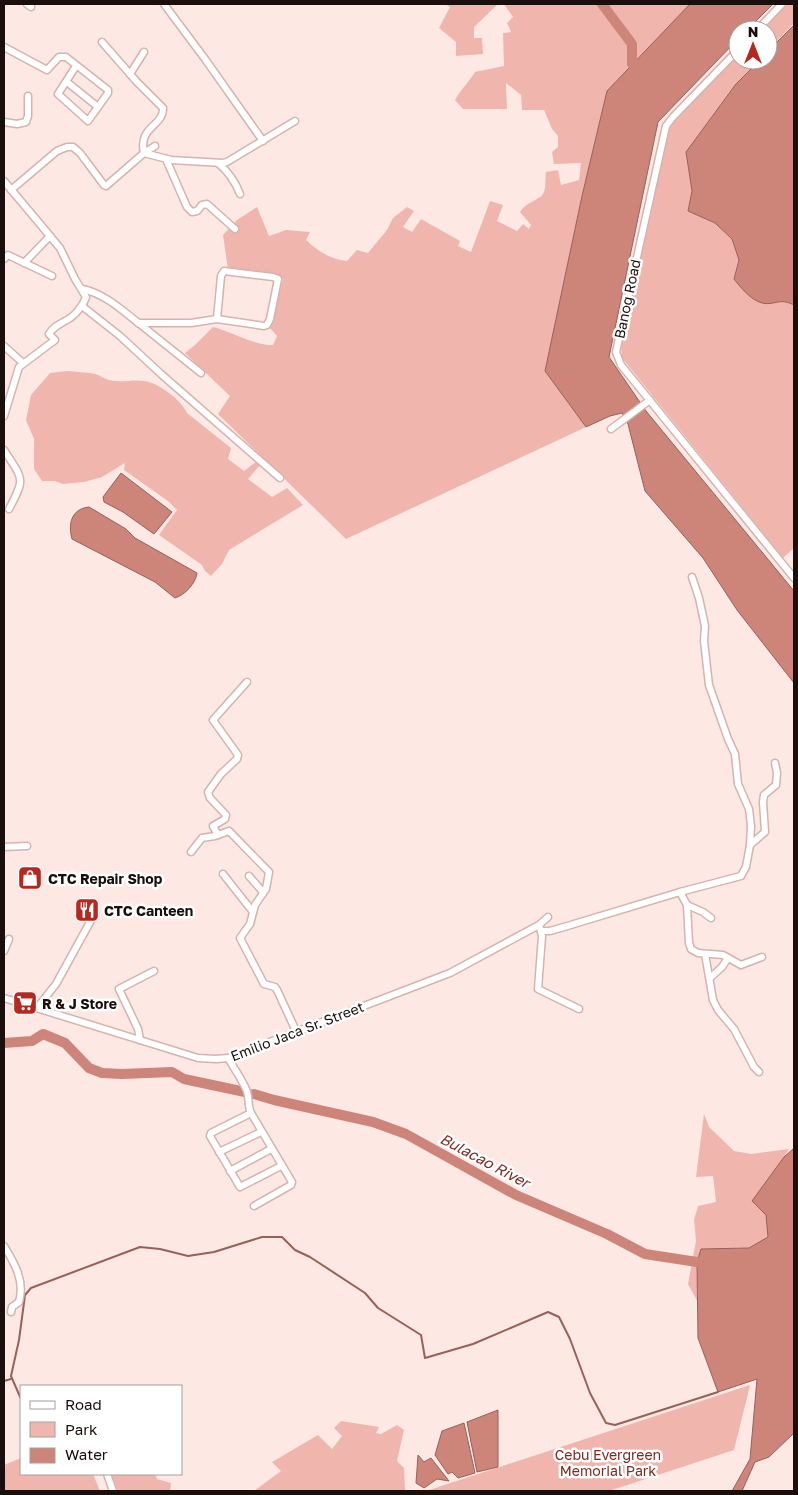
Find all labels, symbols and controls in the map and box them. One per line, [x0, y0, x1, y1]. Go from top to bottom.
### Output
north arrow [728, 20, 778, 70]
text: N [748, 23, 758, 40]
street label: Banog Road [610, 258, 644, 340]
shop icon: CTC Repair Shop [17, 865, 43, 891]
place label: CTC Repair Shop [48, 870, 163, 887]
restaurant icon: CTC Canteen [74, 897, 100, 923]
place label: CTC Canteen [104, 902, 193, 919]
supermarket icon: R & J Store [12, 990, 38, 1016]
place label: R & J Store [42, 995, 117, 1012]
street label: Emilio Jaca Sr. Street [228, 998, 366, 1064]
water label: Bulacao River [437, 1129, 535, 1192]
legend [20, 1385, 182, 1475]
text: Road [65, 1395, 102, 1413]
text: Park [65, 1420, 98, 1438]
text: Water [65, 1445, 108, 1463]
park label: Cebu Evergreen Memorial Park [555, 1446, 661, 1479]

